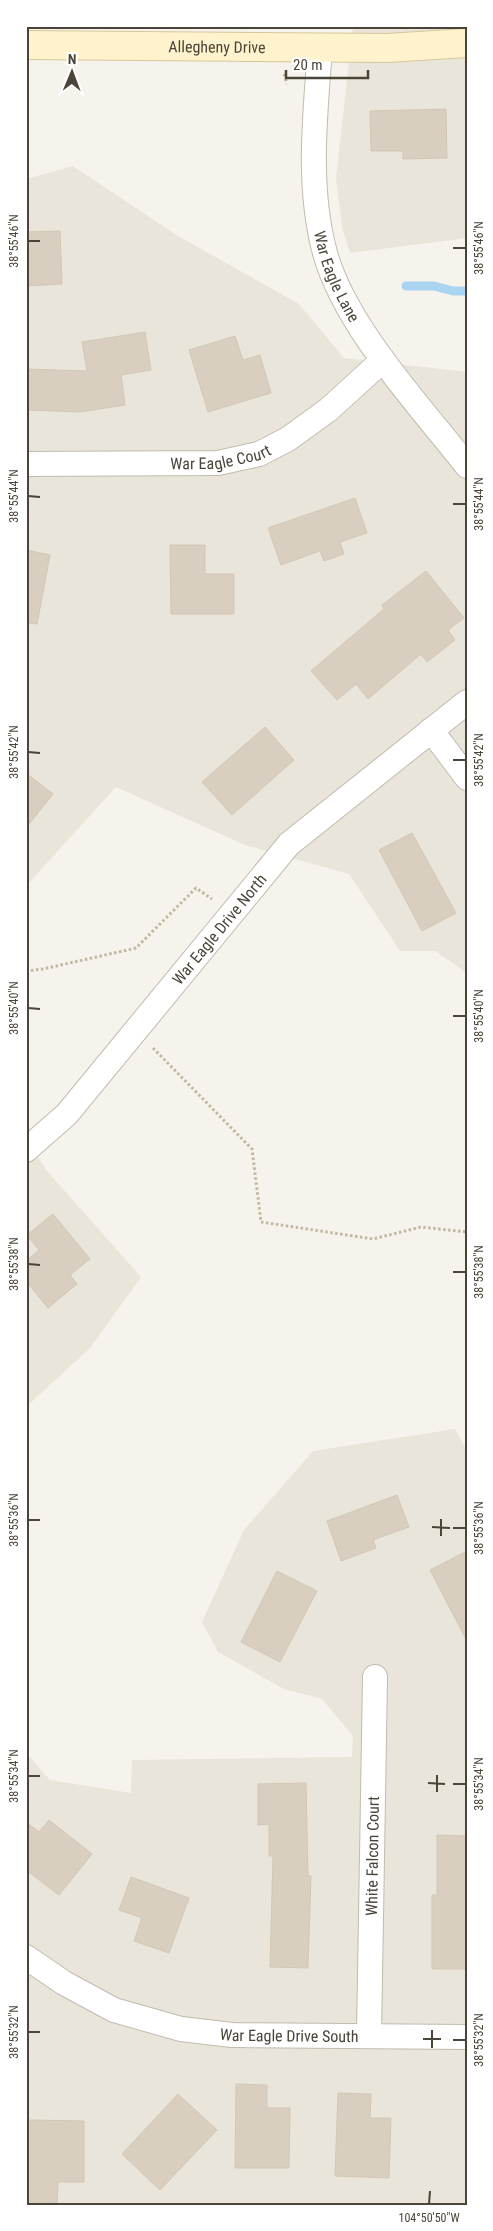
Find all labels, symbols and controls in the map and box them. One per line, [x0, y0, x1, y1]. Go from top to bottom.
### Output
street label: Allegheny Drive [168, 37, 266, 56]
north arrow [48, 48, 98, 98]
scale bar [286, 48, 368, 80]
text: N [68, 51, 77, 67]
text: 20 m [293, 56, 323, 74]
text: 38°55'46"N [7, 214, 21, 268]
text: 38°55'46"N [472, 221, 486, 275]
street label: War Eagle Lane [311, 229, 364, 325]
street label: War Eagle Court [170, 440, 274, 473]
text: 38°55'44"N [7, 469, 21, 523]
text: 38°55'44"N [472, 477, 486, 531]
text: 38°55'42"N [7, 725, 21, 779]
text: 38°55'42"N [472, 733, 486, 787]
street label: War Eagle Drive North [168, 870, 270, 988]
text: 38°55'40"N [7, 981, 21, 1035]
text: 38°55'40"N [472, 989, 486, 1043]
text: 38°55'38"N [7, 1237, 21, 1291]
text: 38°55'38"N [472, 1245, 486, 1299]
text: 38°55'36"N [7, 1493, 21, 1547]
text: 38°55'36"N [472, 1501, 486, 1555]
text: 38°55'34"N [7, 1749, 21, 1803]
text: 38°55'34"N [472, 1757, 486, 1811]
street label: White Falcon Court [362, 1796, 383, 1916]
text: 38°55'32"N [7, 2005, 21, 2059]
text: 38°55'32"N [472, 2013, 486, 2067]
street label: War Eagle Drive South [219, 2024, 359, 2046]
text: 104°50'50"W [398, 2211, 460, 2225]

